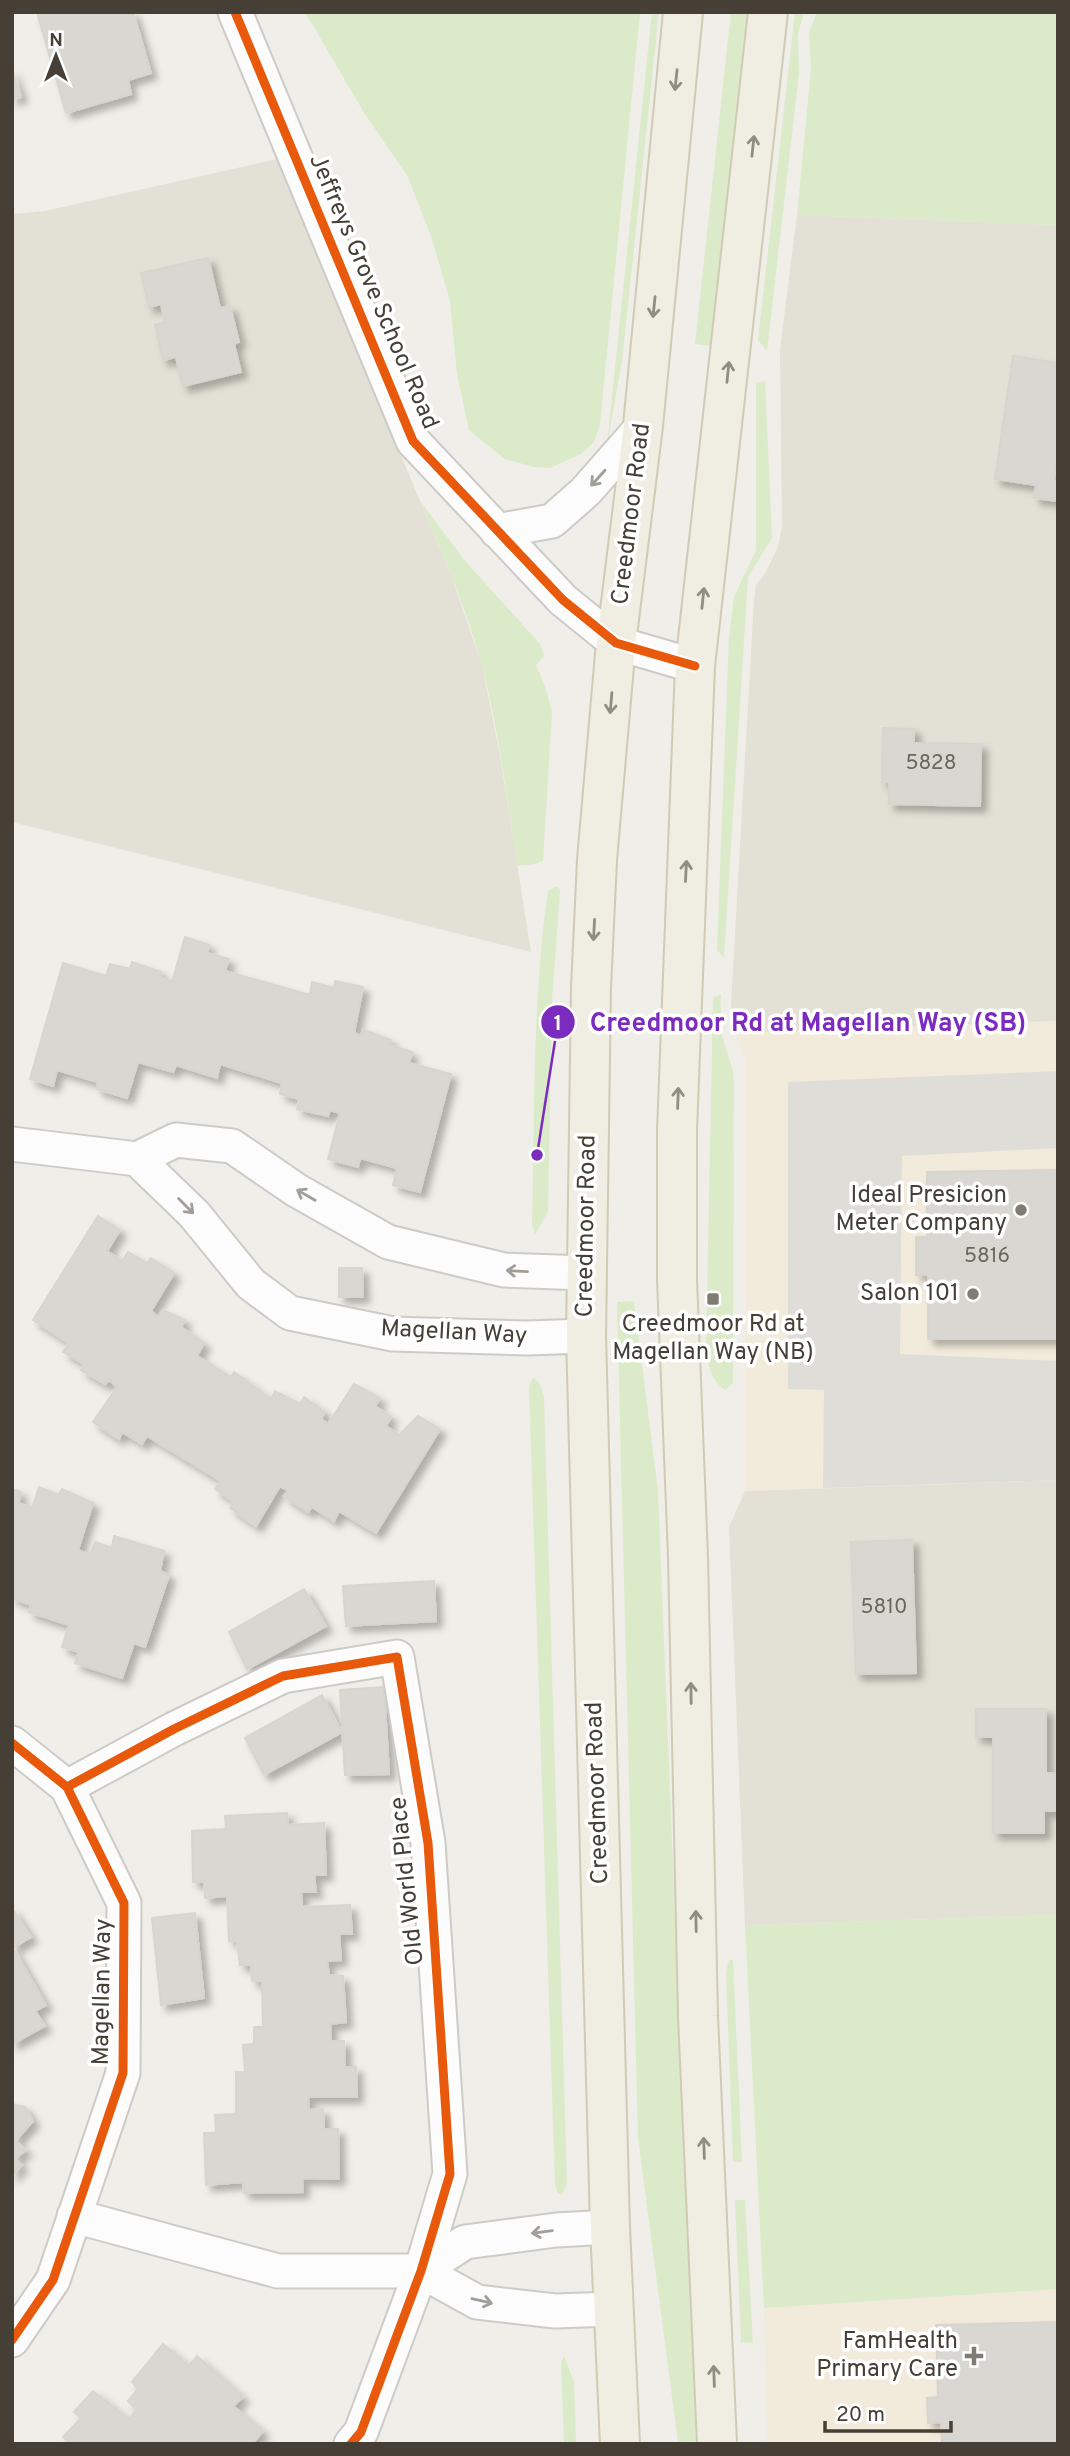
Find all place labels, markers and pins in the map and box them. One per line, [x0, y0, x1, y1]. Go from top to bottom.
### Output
callout: Creedmoor Rd at Magellan Way (SB) [541, 999, 1040, 1046]
place label: Ideal Presicion Meter Company [835, 1181, 1007, 1239]
marker: Ideal Presicion Meter Company [1013, 1202, 1029, 1218]
place label: Salon 101 [860, 1279, 959, 1309]
marker: Salon 101 [965, 1286, 981, 1302]
marker: Creedmoor Rd at Magellan Way (NB) [705, 1291, 721, 1307]
place label: Creedmoor Rd at Magellan Way (NB) [612, 1310, 814, 1368]
place label: FamHealth Primary Care [816, 2327, 958, 2385]
marker: FamHealth Primary Care [964, 2346, 984, 2366]

